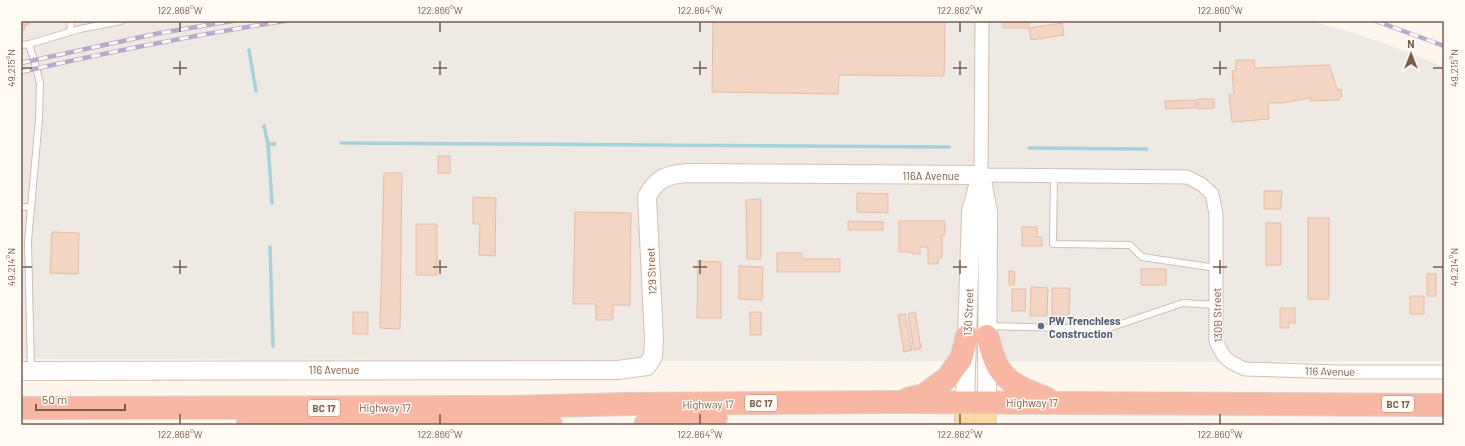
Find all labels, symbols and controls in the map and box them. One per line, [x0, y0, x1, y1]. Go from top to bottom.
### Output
text: 122.868°W [157, 4, 203, 16]
text: 122.866°W [417, 4, 463, 16]
text: 122.864°W [677, 4, 723, 16]
text: 122.862°W [937, 4, 983, 16]
text: 122.860°W [1197, 4, 1243, 16]
north arrow [1391, 34, 1431, 74]
text: N [1407, 37, 1415, 50]
text: 49.215°N [5, 49, 17, 87]
text: 49.215°N [1448, 49, 1460, 87]
street label: 116A Avenue [902, 169, 960, 182]
street label: 129 Street [643, 247, 659, 295]
text: 49.214°N [5, 248, 17, 286]
text: 49.214°N [1448, 248, 1460, 286]
street label: 130B Street [1210, 287, 1224, 343]
street label: 130 Street [961, 288, 975, 336]
place label: PW Trenchless Construction [1049, 314, 1121, 340]
marker: PW Trenchless Construction [1036, 321, 1046, 331]
street label: 116 Avenue [309, 363, 359, 376]
street label: 116 Avenue [1305, 364, 1356, 378]
scale bar [36, 386, 125, 412]
text: 50 m [42, 392, 67, 406]
road number: BC 17 [745, 395, 777, 411]
street label: Highway 17 [1006, 396, 1058, 409]
road number: BC 17 [1382, 396, 1414, 412]
street label: Highway 17 [682, 397, 734, 411]
road number: BC 17 [308, 400, 340, 416]
street label: Highway 17 [359, 401, 411, 414]
text: 122.868°W [157, 428, 203, 440]
text: 122.866°W [417, 428, 463, 440]
text: 122.864°W [677, 428, 723, 440]
text: 122.862°W [937, 428, 983, 440]
text: 122.860°W [1197, 428, 1243, 440]

